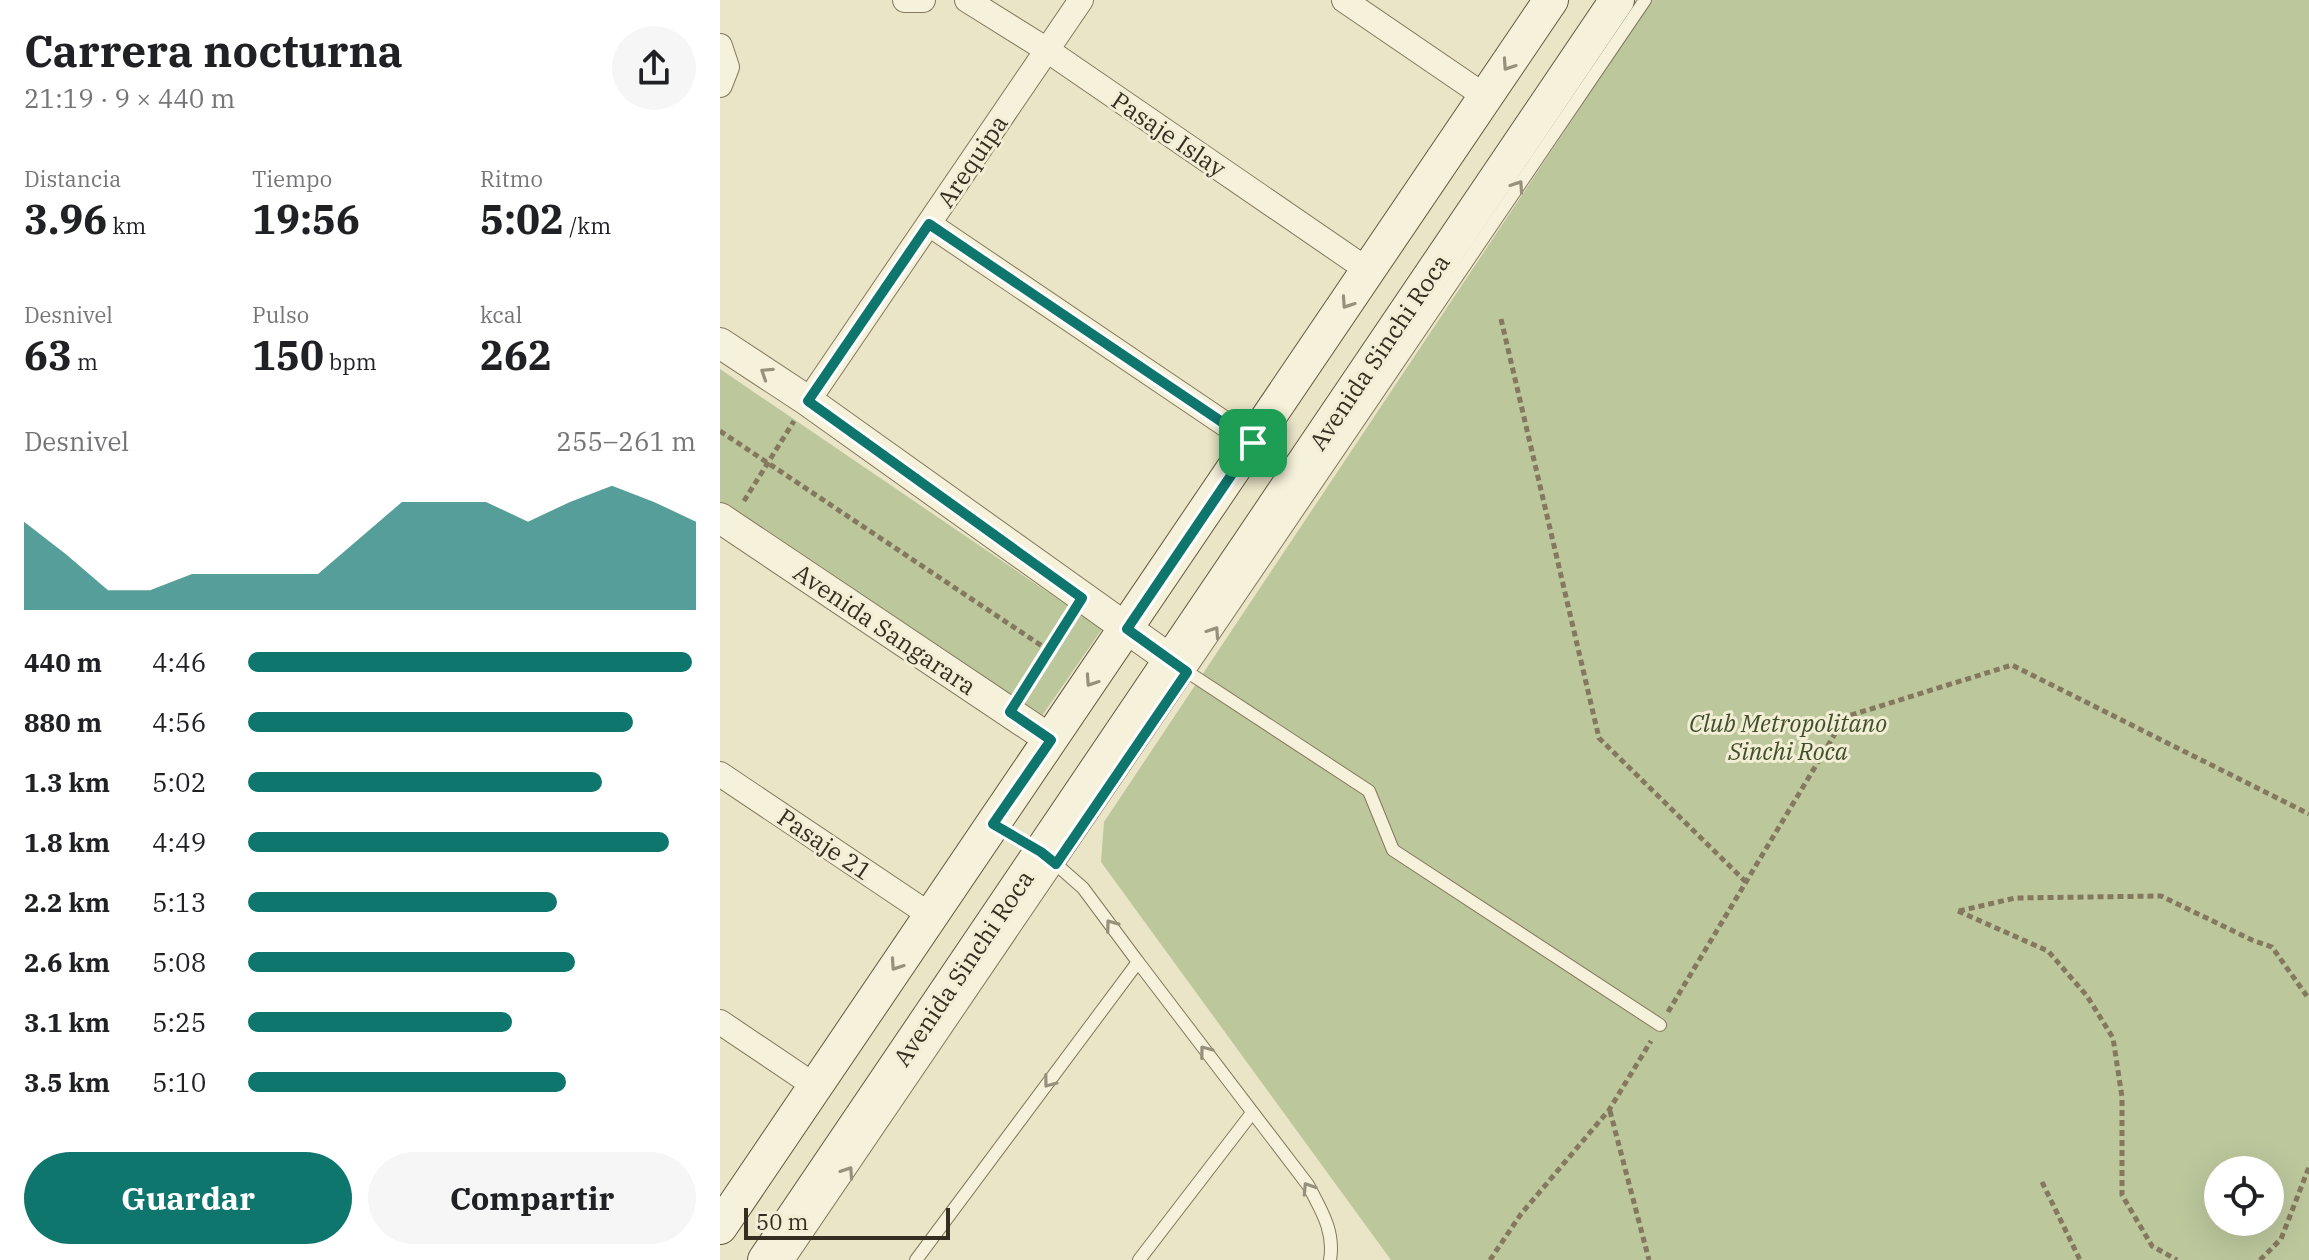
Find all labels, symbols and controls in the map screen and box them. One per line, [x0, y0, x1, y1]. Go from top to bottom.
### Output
text: Carrera nocturna [24, 22, 403, 79]
button: share [612, 26, 696, 110]
one-way arrow [1503, 56, 1518, 70]
text: 21:19 · 9 × 440 m [24, 81, 235, 115]
street label: Pasaje Islay [1106, 84, 1232, 184]
street label: Arequipa [929, 109, 1015, 213]
text: Distancia [24, 164, 121, 193]
text: Tiempo [252, 164, 332, 193]
text: Ritmo [480, 164, 543, 193]
one-way arrow [1508, 181, 1523, 195]
text: 3.96 [24, 193, 107, 245]
text: 19:56 [252, 193, 360, 245]
text: 5:02 [480, 193, 564, 245]
text: km [107, 211, 146, 240]
text: /km [564, 211, 611, 240]
street label: Avenida Sinchi Roca [1301, 248, 1457, 456]
one-way arrow [1341, 295, 1356, 309]
text: Desnivel [24, 300, 113, 329]
text: Pulso [252, 300, 309, 329]
text: kcal [480, 300, 522, 329]
text: 63 [24, 329, 72, 381]
text: 150 [252, 329, 324, 381]
text: 262 [480, 329, 552, 381]
text: m [72, 347, 98, 376]
text: bpm [324, 347, 377, 376]
one-way arrow [761, 368, 775, 383]
pin [1219, 409, 1287, 477]
icon: arrive [1231, 421, 1275, 465]
text: Desnivel [24, 424, 129, 458]
text: 255–261 m [556, 424, 696, 458]
street label: Avenida Sangarara [788, 556, 982, 702]
one-way arrow [1204, 627, 1219, 641]
text: 440 m [24, 645, 102, 679]
text: 4:46 [152, 645, 206, 679]
one-way arrow [1086, 672, 1101, 687]
text: 880 m [24, 705, 102, 739]
text: 4:56 [152, 705, 206, 739]
park label: Club Metropolitano Sinchi Roca [1689, 707, 1887, 767]
text: 1.3 km [24, 765, 110, 799]
text: 5:02 [152, 765, 206, 799]
street label: Pasaje 21 [772, 801, 878, 887]
text: 1.8 km [24, 825, 110, 859]
text: 4:49 [152, 825, 206, 859]
street label: Avenida Sinchi Roca [885, 864, 1041, 1072]
text: 2.2 km [24, 885, 110, 919]
text: 5:13 [152, 885, 206, 919]
one-way arrow [1106, 919, 1120, 934]
text: 2.6 km [24, 945, 110, 979]
text: 5:08 [152, 945, 206, 979]
one-way arrow [891, 956, 906, 970]
text: 3.1 km [24, 1005, 110, 1039]
text: 5:25 [152, 1005, 206, 1039]
one-way arrow [1200, 1045, 1214, 1060]
text: 3.5 km [24, 1065, 110, 1099]
text: 5:10 [152, 1065, 206, 1099]
one-way arrow [1044, 1073, 1059, 1087]
button: Guardar [24, 1152, 352, 1244]
button: Compartir [368, 1152, 696, 1244]
map controls [2204, 1156, 2284, 1236]
button: locate [2204, 1156, 2284, 1236]
one-way arrow [838, 1166, 853, 1181]
one-way arrow [1303, 1182, 1318, 1197]
scale bar [744, 1204, 950, 1240]
text: 50 m [756, 1207, 808, 1236]

